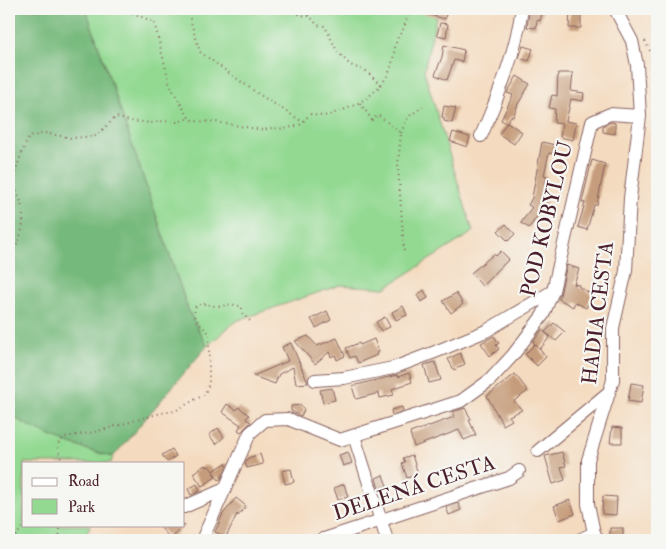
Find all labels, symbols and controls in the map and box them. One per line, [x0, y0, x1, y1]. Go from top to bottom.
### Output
street label: POD KOBYLOU [515, 138, 579, 300]
street label: HADIA CESTA [576, 240, 620, 386]
street label: DELENÁ CESTA [329, 449, 499, 527]
legend [22, 462, 185, 526]
text: Road [68, 472, 100, 491]
text: Park [68, 498, 95, 517]

